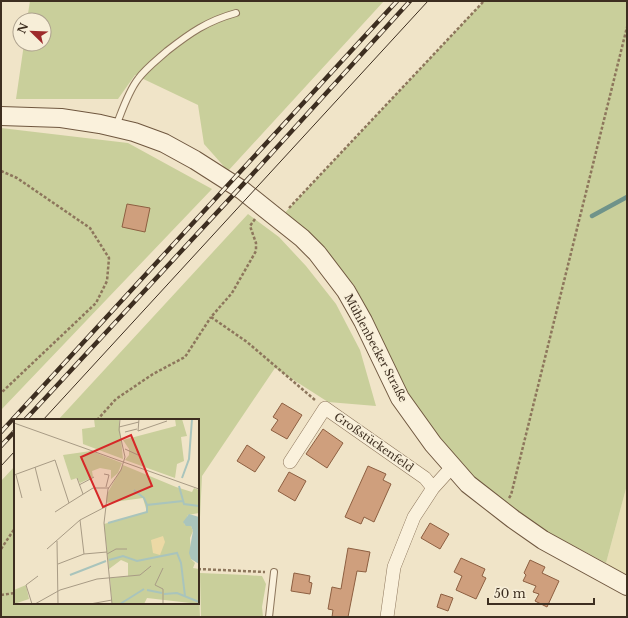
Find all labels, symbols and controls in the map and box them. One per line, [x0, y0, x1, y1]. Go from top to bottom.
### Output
north arrow [12, 12, 52, 52]
text: N [14, 20, 32, 36]
street label: Mühlenbecker Straße [341, 291, 411, 405]
street label: Großstückenfeld [332, 409, 417, 475]
inset map [14, 419, 199, 604]
scale bar [488, 580, 594, 606]
text: 50 m [494, 586, 526, 601]

